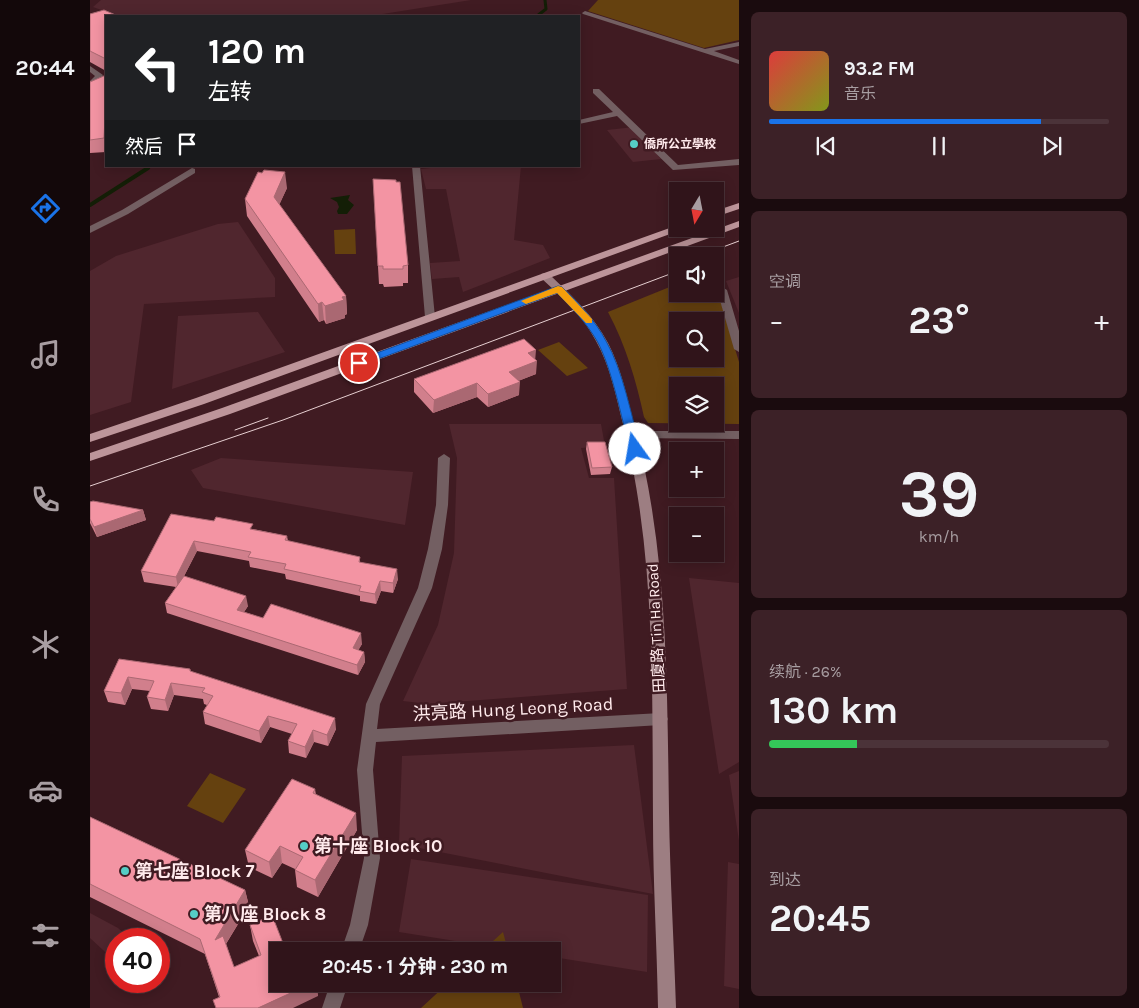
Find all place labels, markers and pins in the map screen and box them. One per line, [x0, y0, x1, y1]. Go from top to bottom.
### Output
place label: 僑所公立學校 [644, 137, 716, 151]
marker: 僑所公立學校 [628, 138, 640, 150]
pin [338, 342, 380, 384]
place label: 第十座 Block 10 [314, 835, 442, 857]
marker: 第十座 Block 10 [298, 840, 310, 852]
place label: 第七座 Block 7 [135, 860, 255, 882]
marker: 第七座 Block 7 [119, 865, 131, 877]
place label: 第八座 Block 8 [204, 903, 326, 925]
marker: 第八座 Block 8 [188, 908, 200, 920]

